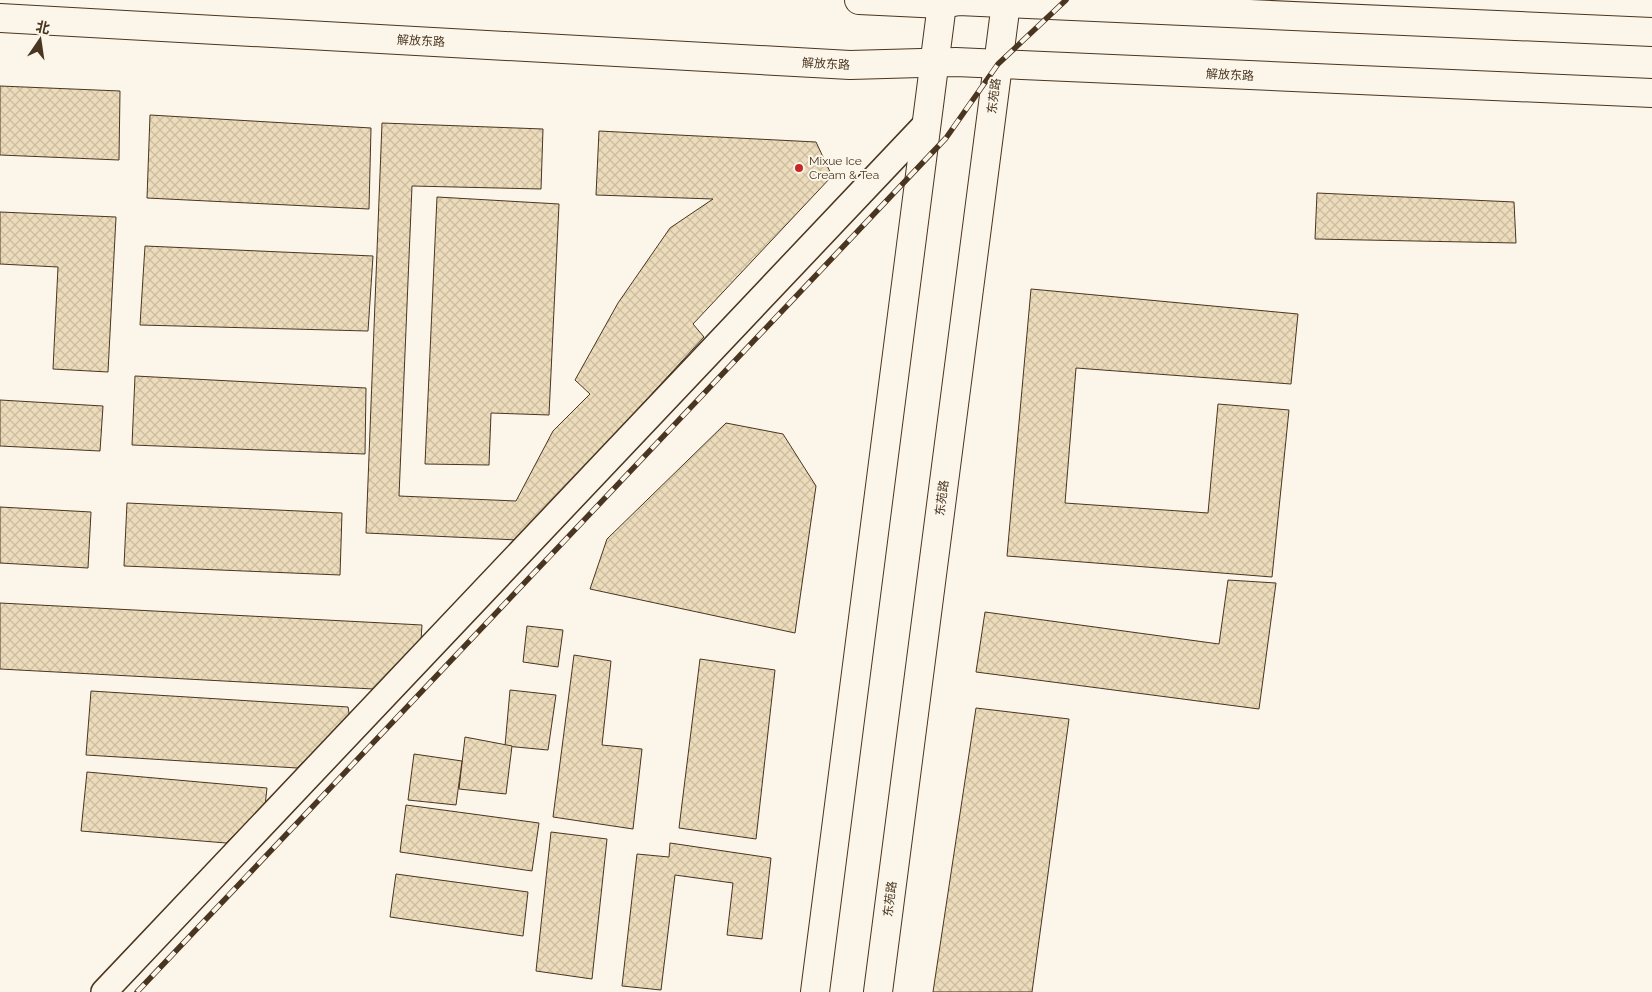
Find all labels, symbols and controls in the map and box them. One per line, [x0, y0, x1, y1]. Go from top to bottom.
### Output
north arrow [15, 15, 65, 65]
text: 北 [34, 18, 52, 37]
street label: 解放东路 [397, 33, 445, 49]
street label: 解放东路 [802, 56, 850, 72]
street label: 解放东路 [1206, 67, 1254, 83]
street label: 东苑路 [985, 77, 1003, 115]
place label: Mixue Ice Cream & Tea [809, 154, 879, 182]
marker: Mixue Ice Cream & Tea [793, 162, 805, 174]
street label: 东苑路 [933, 479, 951, 517]
street label: 东苑路 [881, 880, 899, 918]

